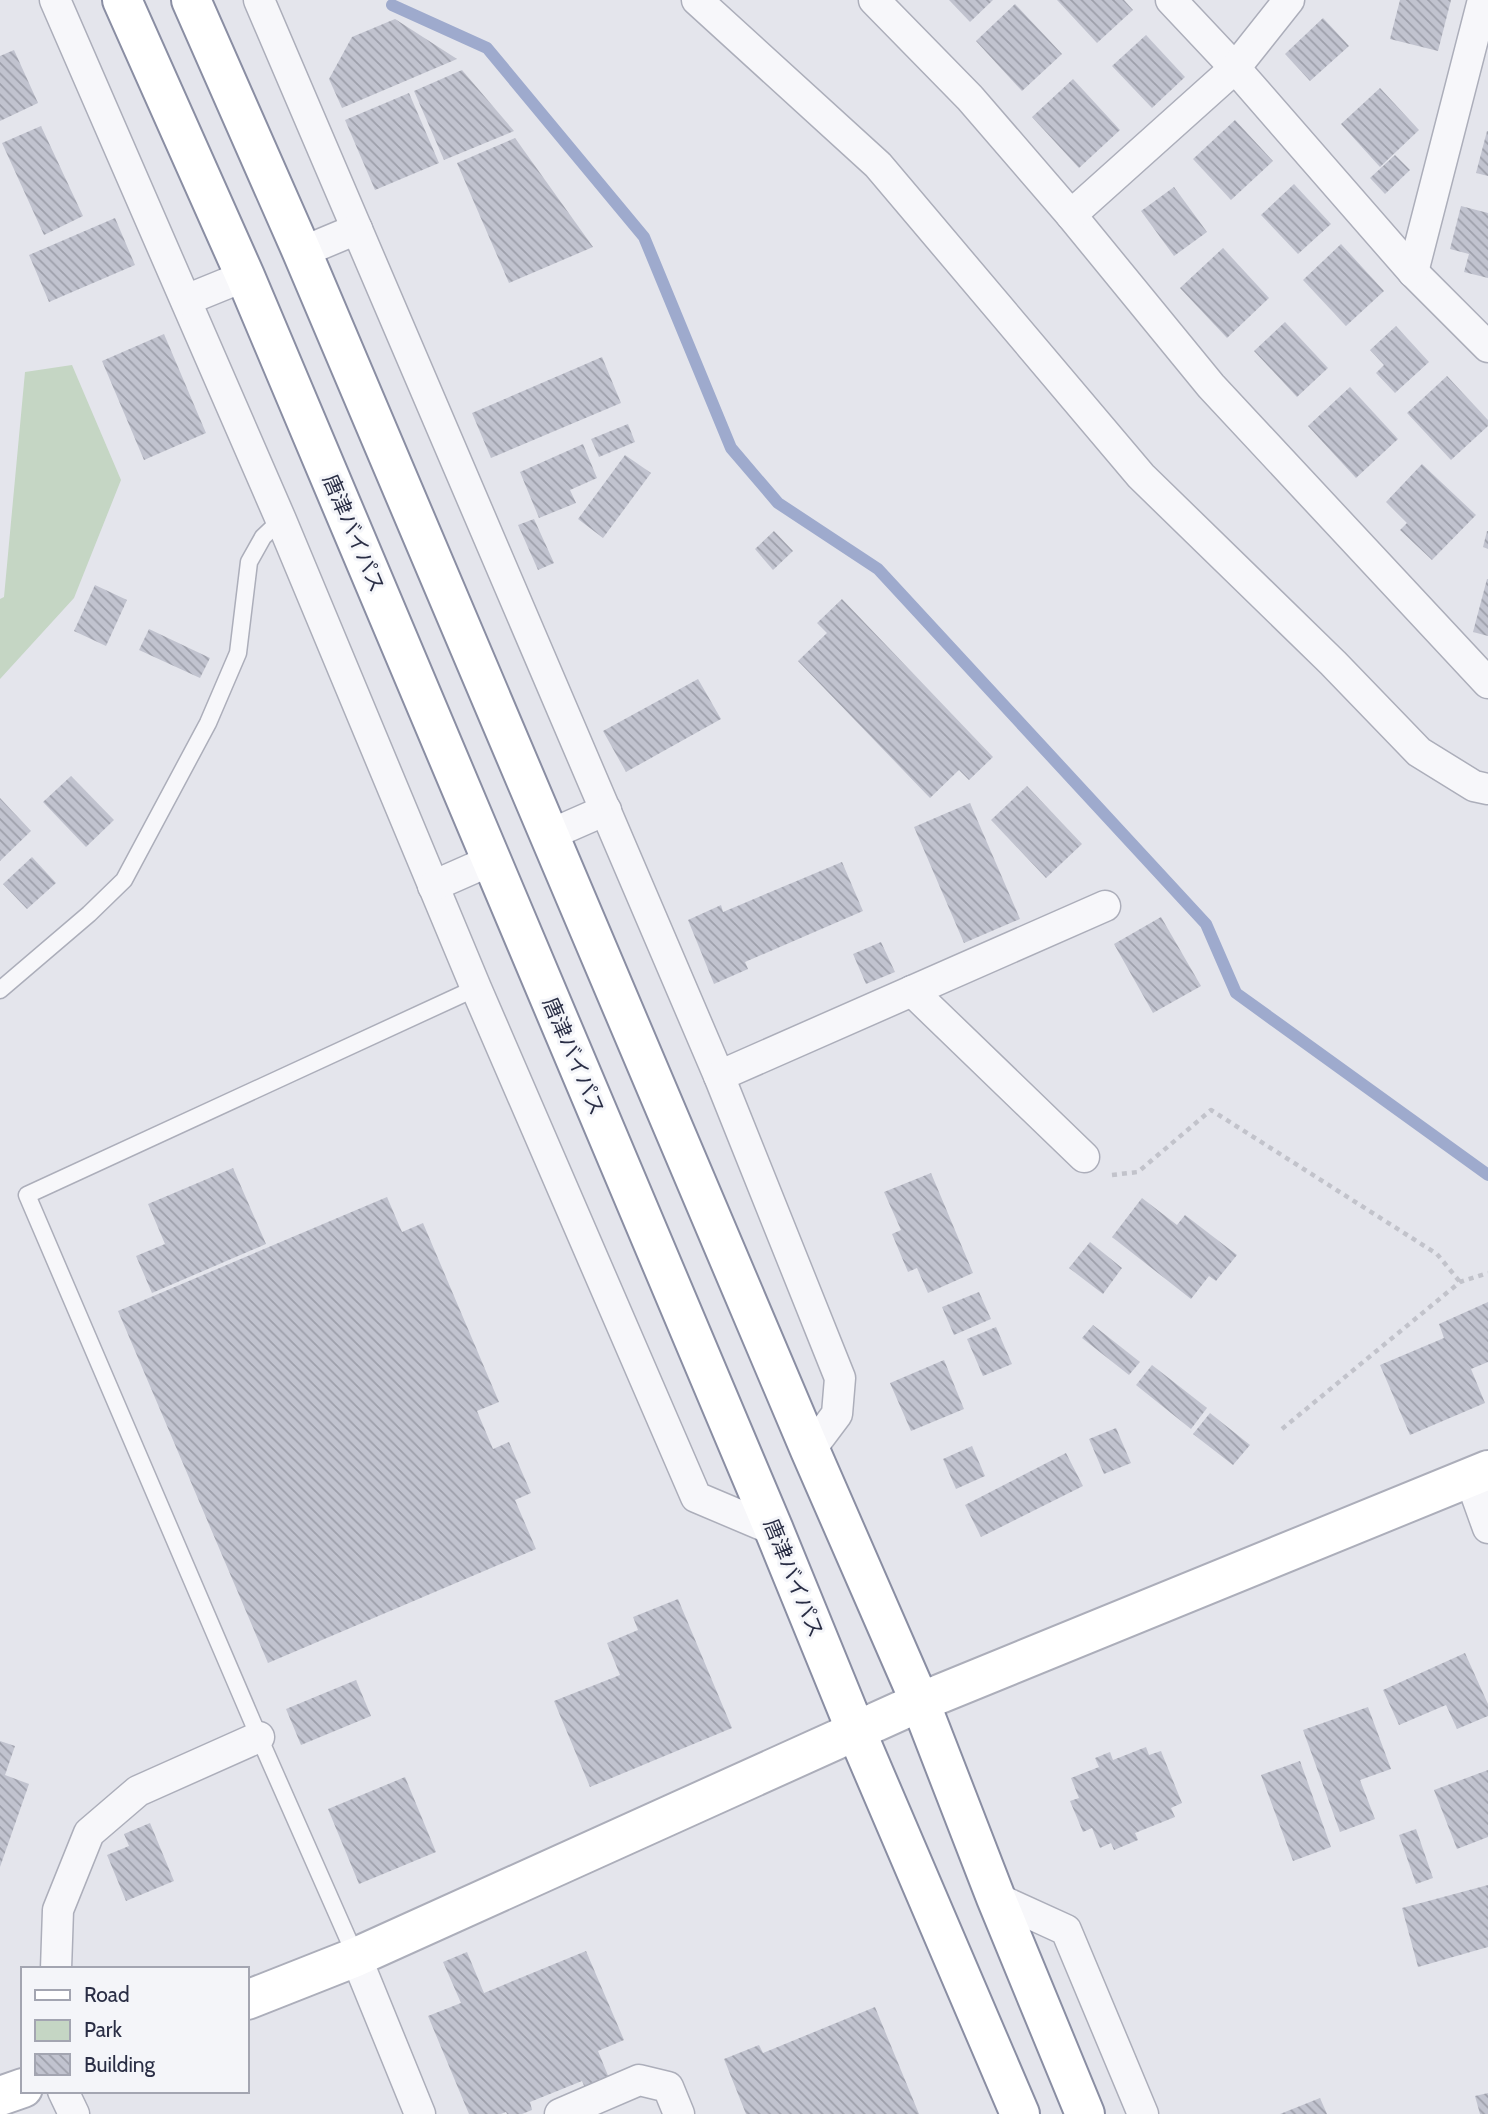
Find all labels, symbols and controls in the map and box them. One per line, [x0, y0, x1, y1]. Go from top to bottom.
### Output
street label: 唐津バイパス [318, 470, 390, 596]
street label: 唐津バイパス [538, 993, 610, 1119]
street label: 唐津バイパス [759, 1515, 829, 1641]
legend [21, 1967, 248, 2093]
text: Road [84, 1982, 130, 2007]
text: Park [84, 2017, 122, 2042]
text: Building [84, 2052, 156, 2077]

